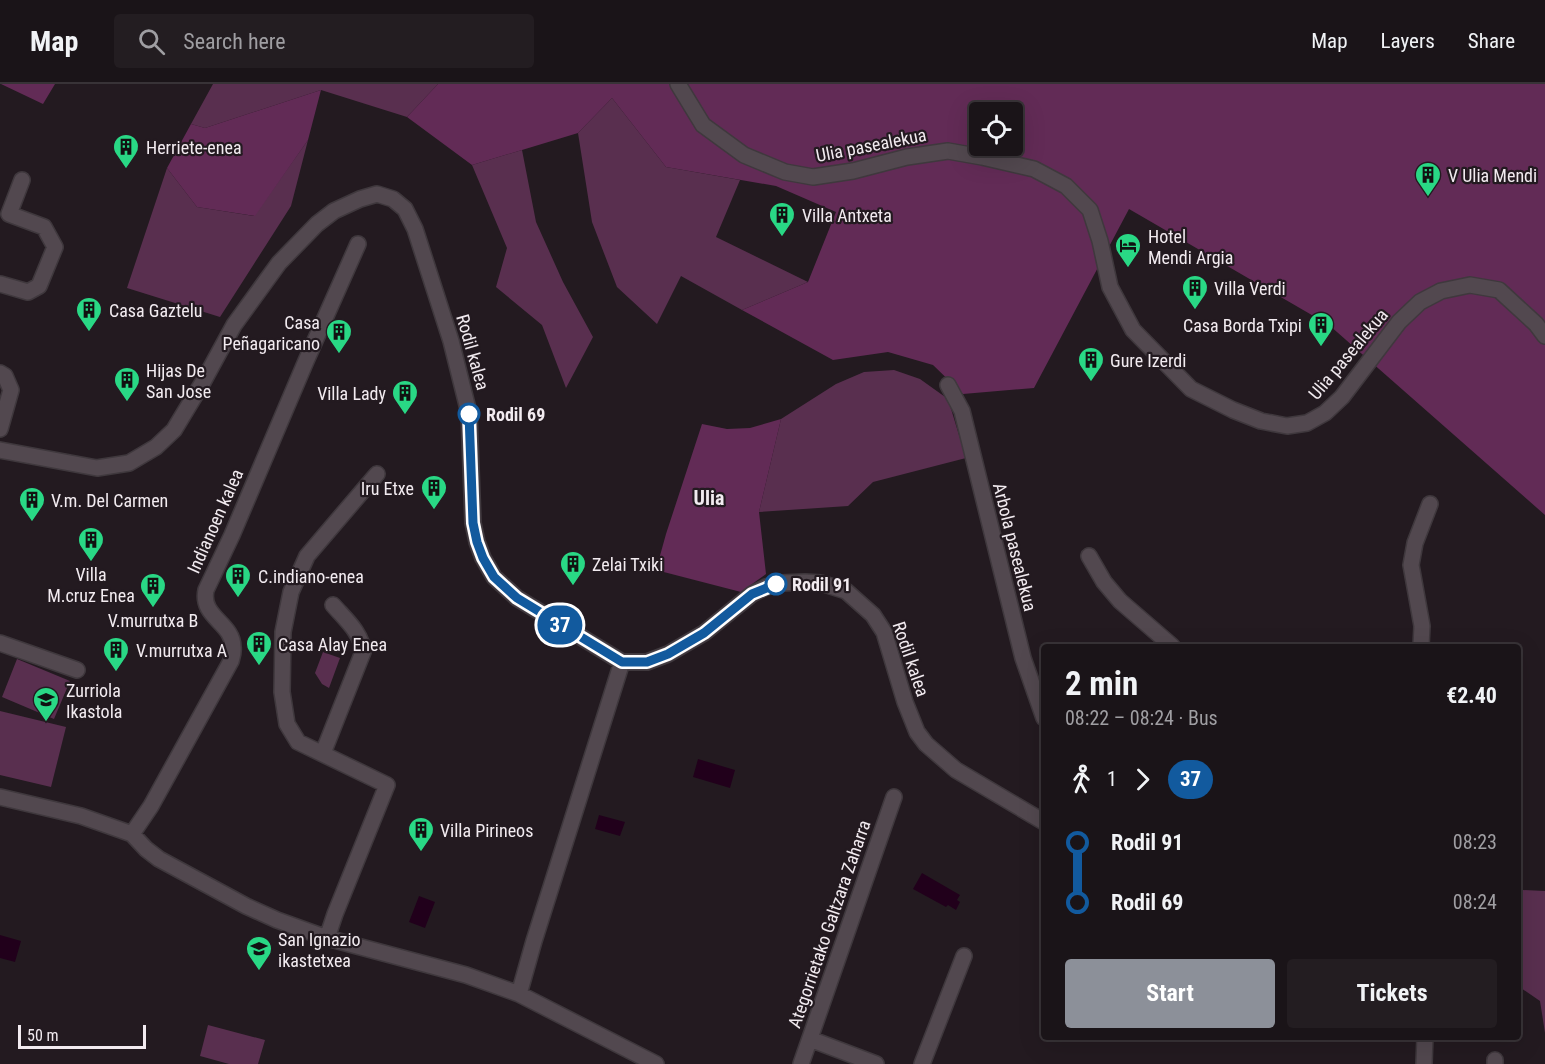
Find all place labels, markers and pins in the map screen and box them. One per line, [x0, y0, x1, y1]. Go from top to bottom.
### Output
building icon: Herriete-enea [111, 132, 141, 170]
place label: Herriete-enea [146, 137, 242, 158]
building icon: V Ulia Mendi [1413, 160, 1443, 198]
place label: V Ulia Mendi [1448, 165, 1537, 186]
building icon: Villa Antxeta [767, 200, 797, 238]
place label: Villa Antxeta [802, 205, 892, 226]
place label: Hotel Mendi Argia [1148, 226, 1233, 268]
hotel icon: Hotel Mendi Argia [1113, 231, 1143, 269]
building icon: Villa Verdi [1180, 273, 1210, 311]
place label: Villa Verdi [1214, 278, 1286, 299]
building icon: Casa Gaztelu [74, 295, 104, 333]
place label: Casa Gaztelu [109, 300, 203, 321]
building icon: Casa Borda Txipi [1306, 310, 1336, 348]
place label: Casa Peñagaricano [223, 312, 320, 354]
place label: Casa Borda Txipi [1183, 315, 1302, 336]
building icon: Casa Peñagaricano [324, 317, 354, 355]
building icon: Gure Izerdi [1076, 345, 1106, 383]
place label: Gure Izerdi [1110, 350, 1186, 371]
place label: Hijas De San Jose [146, 360, 211, 402]
building icon: Hijas De San Jose [112, 365, 142, 403]
building icon: Villa Lady [390, 378, 420, 416]
place label: Villa Lady [317, 383, 386, 404]
marker: Rodil 69 [458, 403, 480, 425]
place label: Rodil 69 [486, 404, 545, 425]
building icon: Iru Etxe [419, 473, 449, 511]
place label: Iru Etxe [361, 478, 414, 499]
building icon: V.m. Del Carmen [17, 485, 47, 523]
place label: V.m. Del Carmen [51, 490, 168, 511]
building icon: Villa M.cruz Enea [76, 525, 106, 563]
building icon: Zelai Txiki [558, 549, 588, 587]
place label: Zelai Txiki [592, 554, 663, 575]
building icon: C.indiano-enea [223, 561, 253, 599]
place label: Villa M.cruz Enea [47, 564, 135, 606]
place label: C.indiano-enea [258, 566, 364, 587]
building icon: V.murrutxa B [138, 571, 168, 609]
marker: Rodil 91 [765, 573, 787, 595]
place label: Rodil 91 [792, 574, 851, 595]
place label: V.murrutxa B [108, 610, 198, 631]
building icon: Casa Alay Enea [244, 629, 274, 667]
place label: Casa Alay Enea [278, 634, 387, 655]
building icon: V.murrutxa A [101, 635, 131, 673]
place label: V.murrutxa A [136, 640, 228, 661]
place label: Zurriola Ikastola [66, 680, 122, 722]
school or university icon: Zurriola Ikastola [31, 685, 61, 723]
building icon: Villa Pirineos [406, 815, 436, 853]
place label: Villa Pirineos [440, 820, 533, 841]
place label: San Ignazio ikastetxea [278, 929, 361, 971]
school or university icon: San Ignazio ikastetxea [244, 934, 274, 972]

